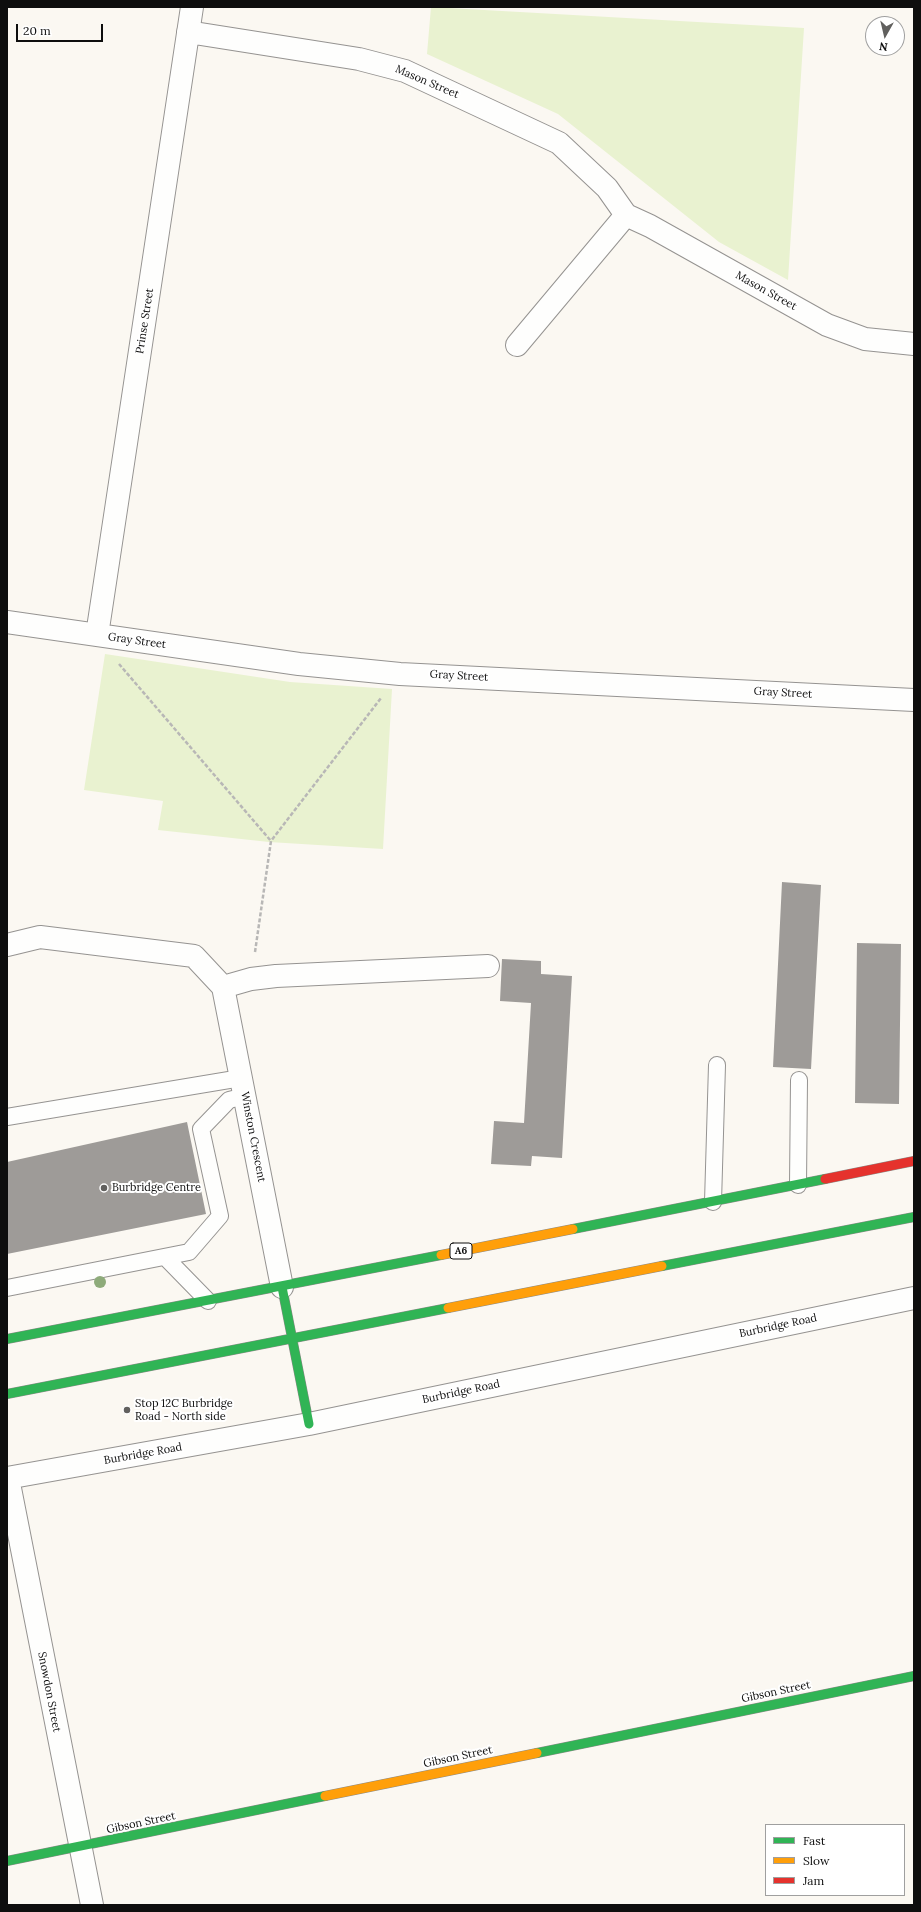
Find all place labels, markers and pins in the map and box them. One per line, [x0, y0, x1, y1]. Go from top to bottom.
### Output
place label: Burbridge Centre [112, 1181, 201, 1195]
marker: Burbridge Centre [99, 1183, 109, 1193]
place label: Stop 12C Burbridge Road - North side [135, 1397, 233, 1423]
marker: Stop 12C Burbridge Road - North side [122, 1405, 132, 1415]

